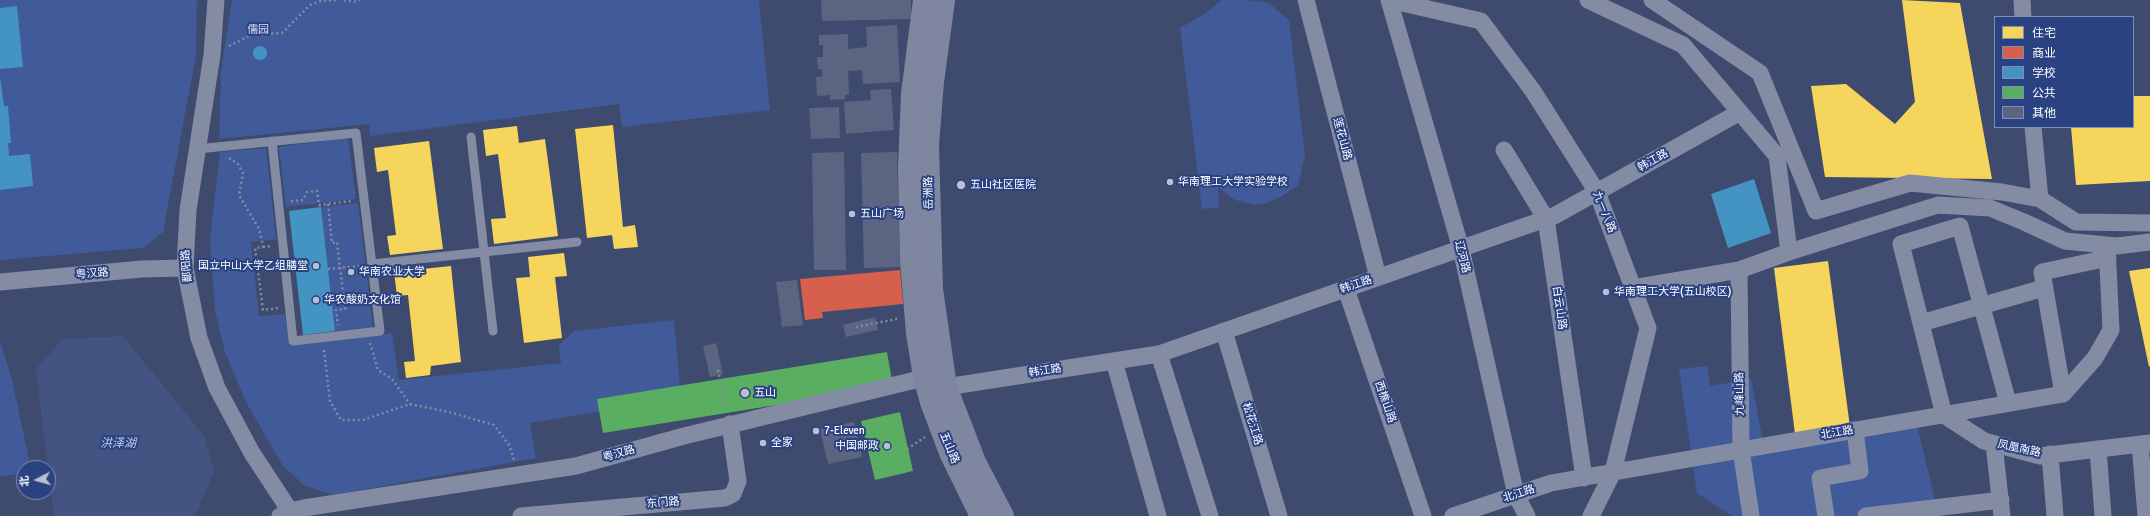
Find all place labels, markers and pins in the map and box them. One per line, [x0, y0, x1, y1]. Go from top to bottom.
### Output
place label: 华南理工大学实验学校 [1178, 175, 1288, 189]
marker: 华南理工大学实验学校 [1165, 177, 1175, 187]
place label: 五山社区医院 [970, 178, 1036, 192]
marker: 五山社区医院 [955, 179, 967, 191]
place label: 五山广场 [860, 207, 904, 221]
marker: 五山广场 [847, 209, 857, 219]
place label: 国立中山大学乙组膳堂 [198, 259, 308, 273]
marker: 国立中山大学乙组膳堂 [311, 261, 321, 271]
place label: 华南农业大学 [359, 265, 425, 279]
marker: 华南农业大学 [346, 267, 356, 277]
place label: 华南理工大学(五山校区) [1614, 285, 1731, 299]
marker: 华南理工大学(五山校区) [1601, 287, 1611, 297]
place label: 华农酸奶文化馆 [324, 293, 401, 307]
marker: 华农酸奶文化馆 [311, 295, 321, 305]
place label: 五山 [754, 386, 776, 400]
marker: 五山 [739, 387, 751, 399]
place label: 7-Eleven [824, 424, 865, 438]
marker: 7-Eleven [811, 426, 821, 436]
place label: 全家 [771, 436, 793, 450]
marker: 全家 [758, 438, 768, 448]
place label: 中国邮政 [835, 439, 879, 453]
marker: 中国邮政 [882, 441, 892, 451]

